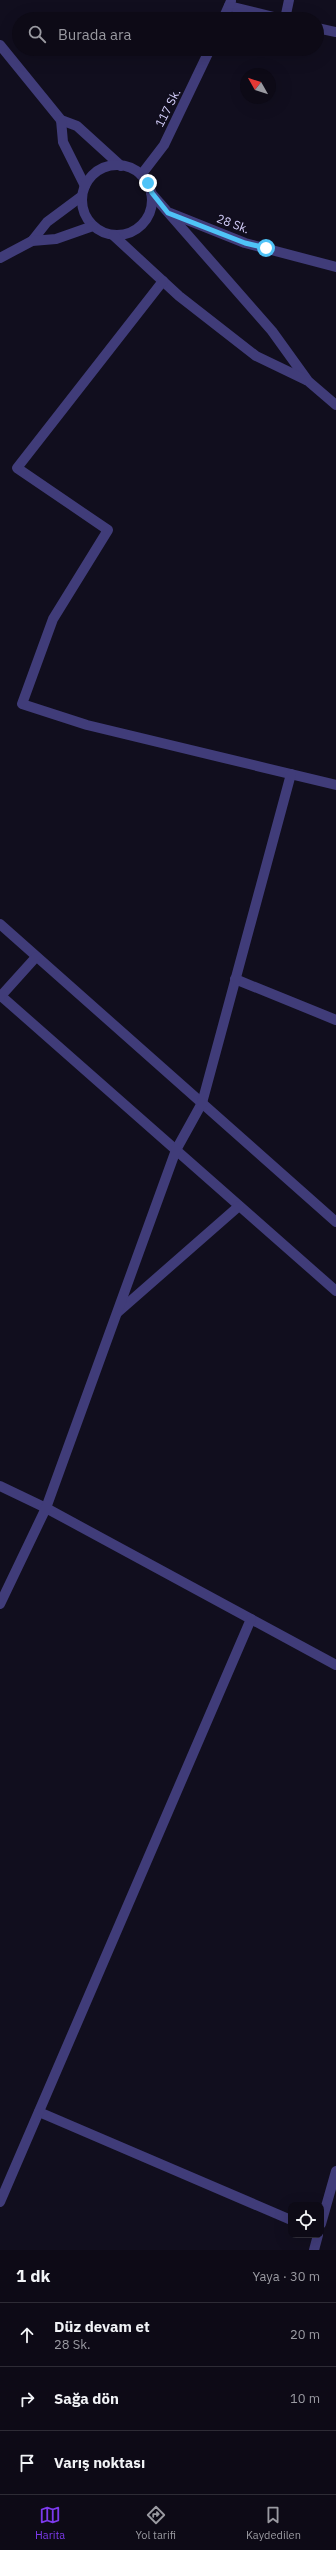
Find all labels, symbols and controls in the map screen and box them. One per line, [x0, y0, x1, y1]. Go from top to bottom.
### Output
search box [12, 12, 324, 56]
icon: search [26, 23, 48, 45]
text: Burada ara [58, 25, 132, 44]
north arrow [240, 68, 276, 104]
street label: 117 Sk. [152, 86, 184, 129]
route end [139, 174, 157, 192]
street label: 28 Sk. [215, 210, 252, 237]
route start [257, 239, 275, 257]
map controls [288, 2202, 324, 2238]
button: locate [288, 2202, 324, 2238]
text: 1 dk [16, 2265, 50, 2287]
text: Yaya · 30 m [252, 2268, 320, 2285]
text: Düz devam et [54, 2317, 150, 2336]
icon: ahead [16, 2324, 38, 2346]
text: 20 m [290, 2326, 320, 2343]
text: 28 Sk. [54, 2336, 91, 2353]
icon: right [16, 2388, 38, 2410]
text: Sağa dön [54, 2389, 119, 2408]
text: 10 m [290, 2390, 320, 2407]
icon: arrive [16, 2452, 38, 2474]
text: Varış noktası [54, 2453, 145, 2472]
tab: Harita [35, 2504, 65, 2542]
tab: Yol tarifi [135, 2504, 176, 2542]
tab: Kaydedilen [246, 2504, 301, 2542]

